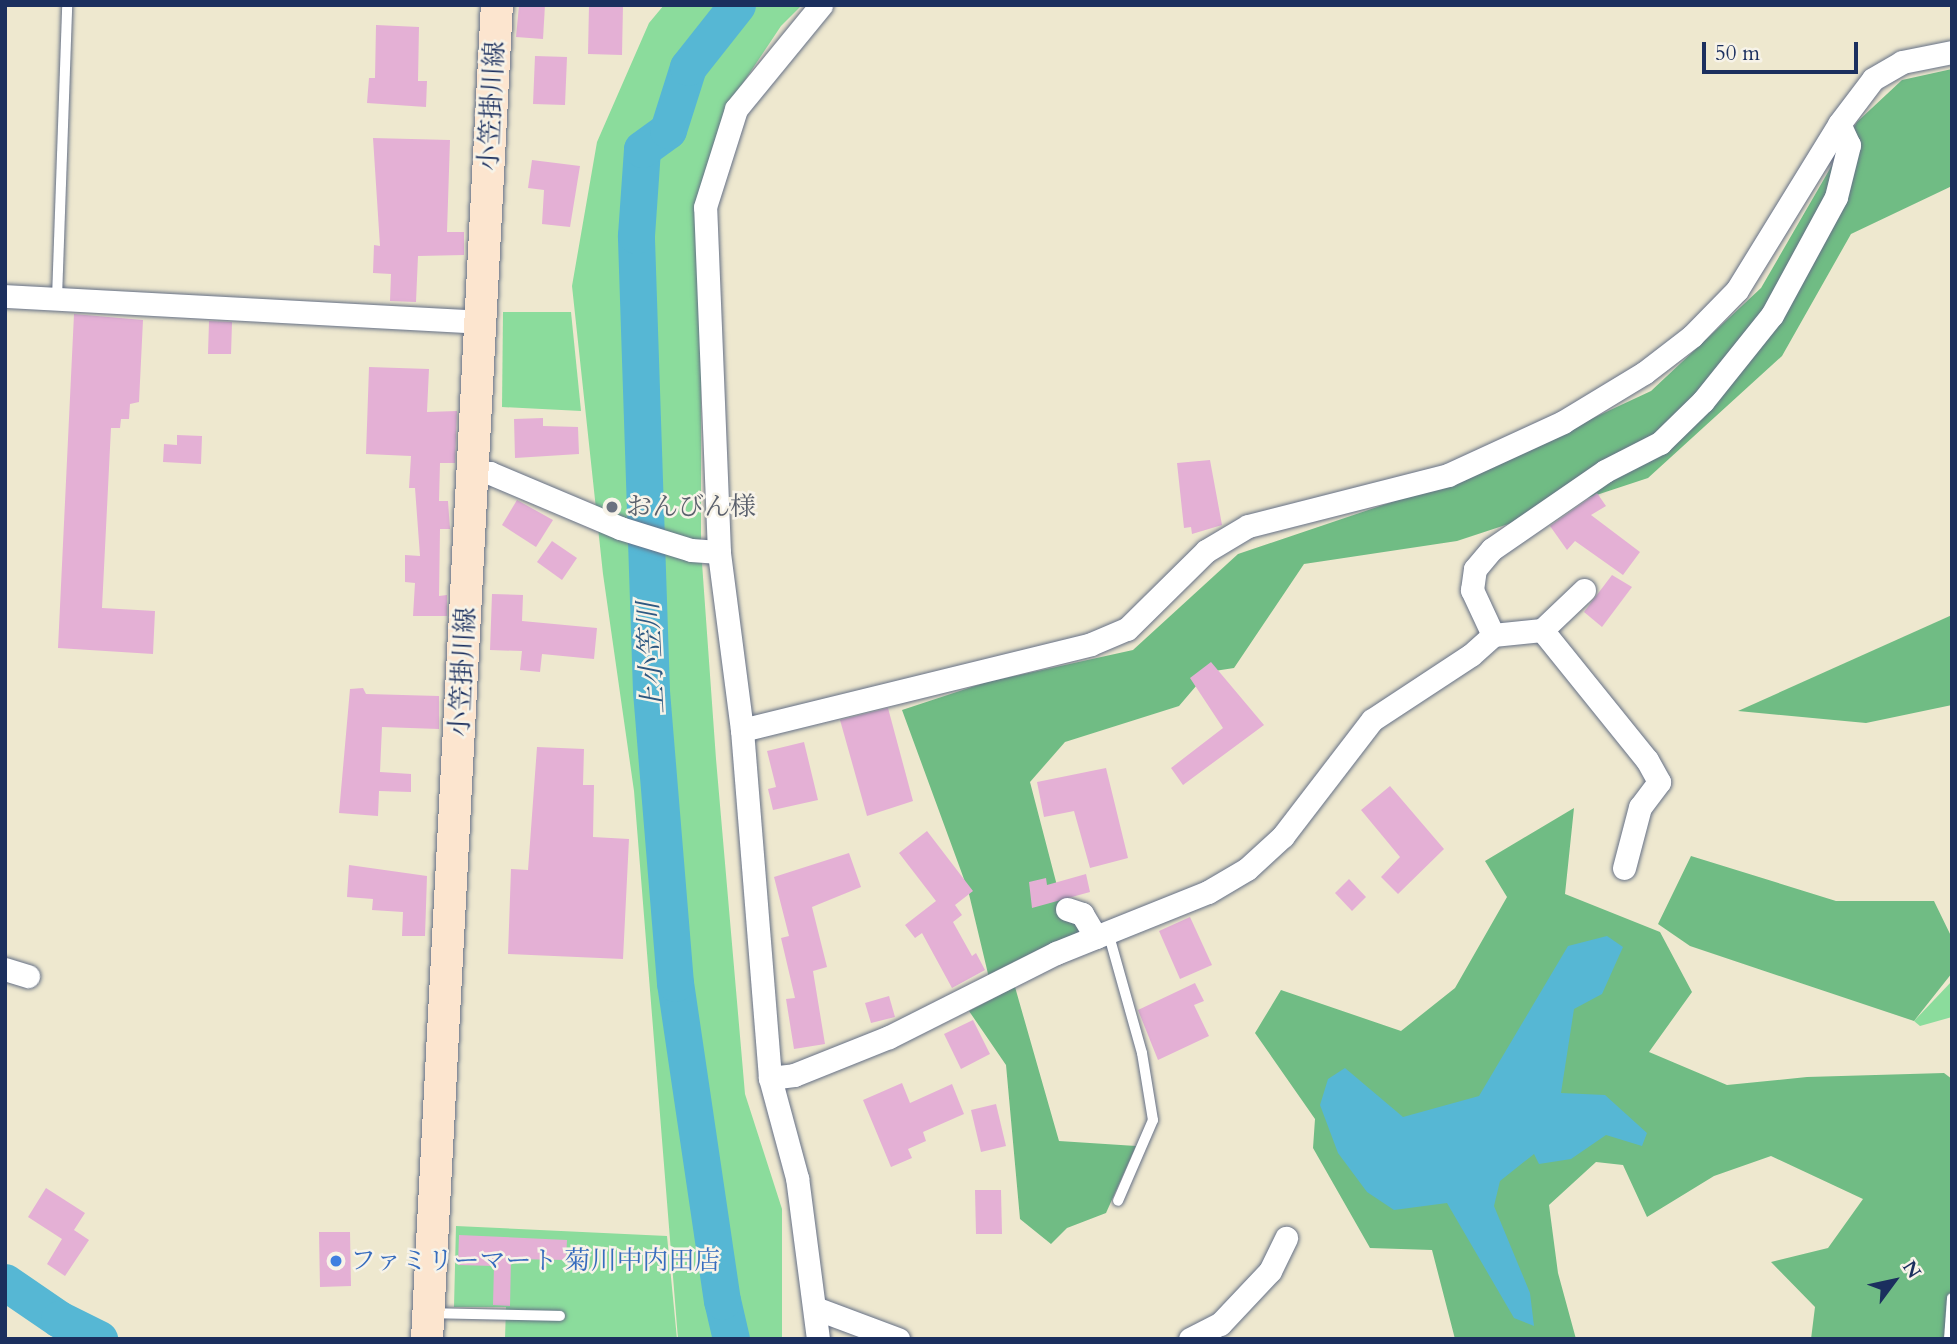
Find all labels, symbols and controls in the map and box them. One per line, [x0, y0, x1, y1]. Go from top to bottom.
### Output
scale bar [1705, 28, 1861, 72]
text: 50 m [1715, 39, 1760, 68]
street label: 小笠掛川線 [473, 40, 511, 172]
place label: おんびん様 [626, 491, 756, 523]
marker: おんびん様 [604, 499, 620, 515]
water label: 上小笠川 [631, 601, 671, 715]
street label: 小笠掛川線 [444, 606, 482, 738]
place label: ファミリーマート 菊川中内田店 [350, 1245, 721, 1277]
north arrow [1859, 1246, 1929, 1316]
marker: ファミリーマート 菊川中内田店 [328, 1253, 344, 1269]
text: N [1896, 1256, 1927, 1284]

